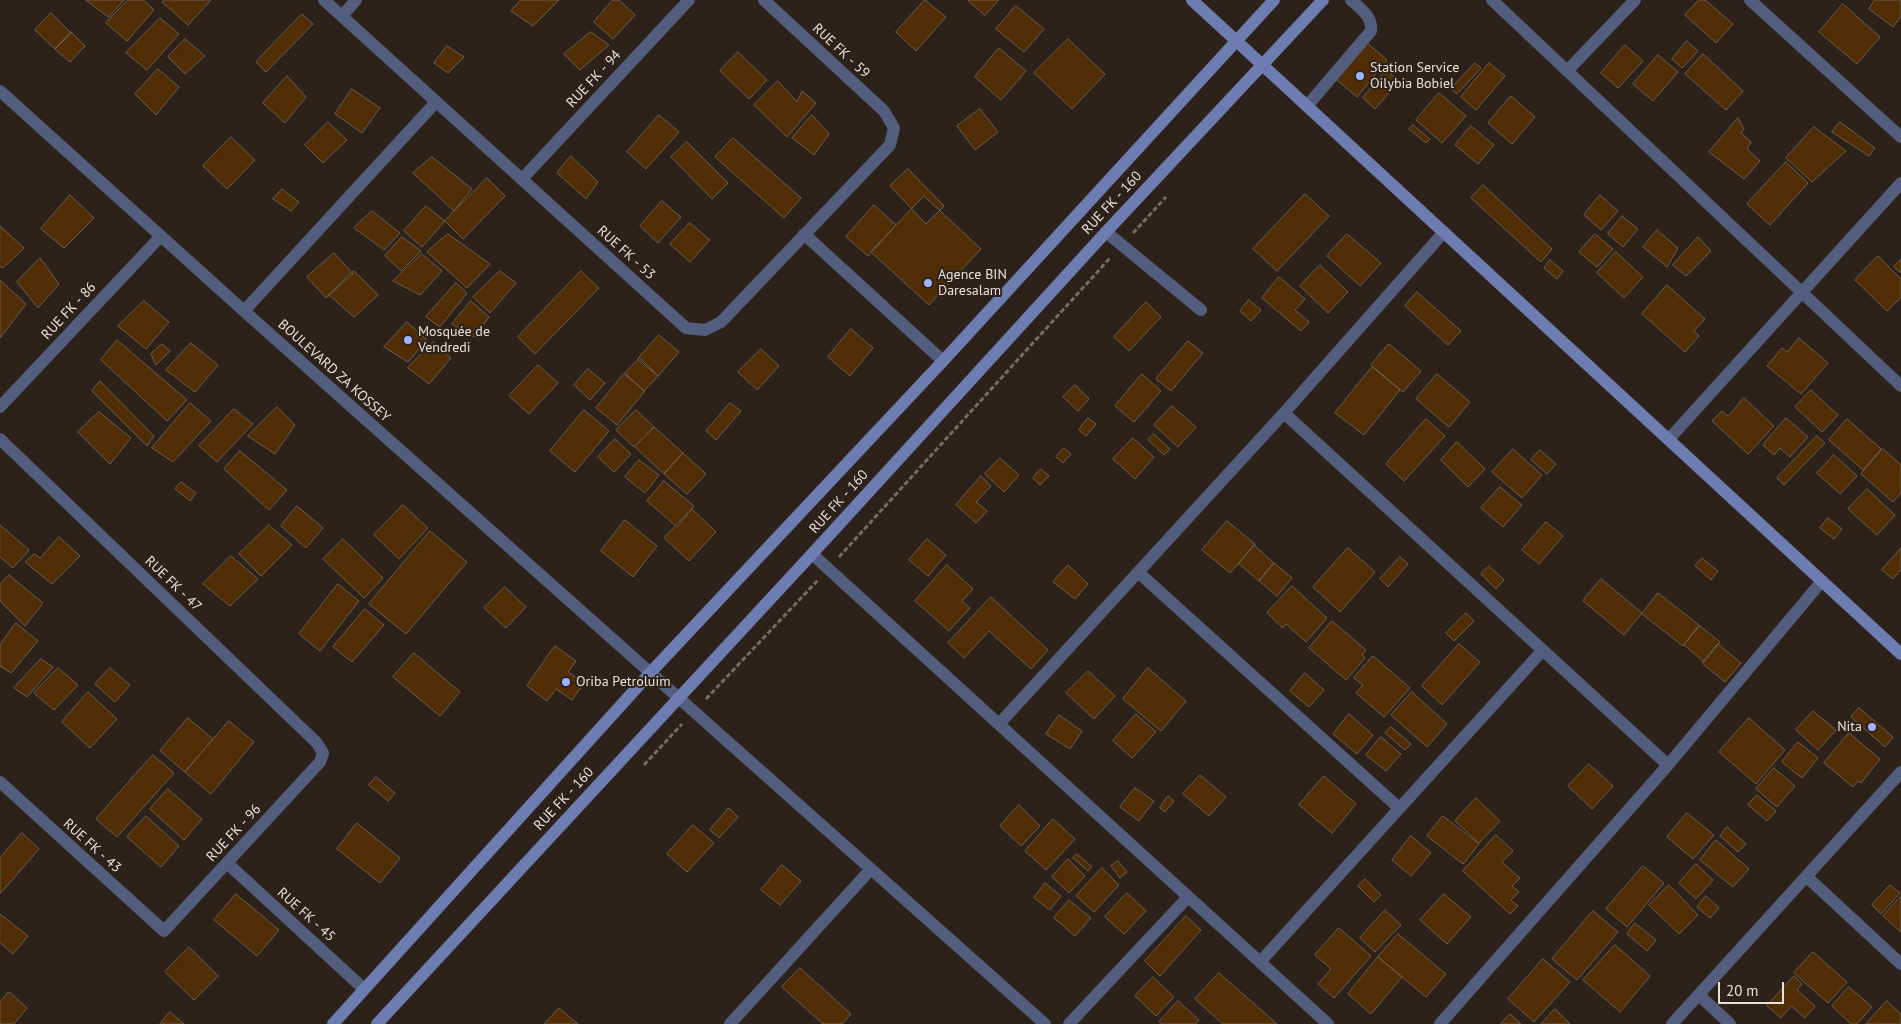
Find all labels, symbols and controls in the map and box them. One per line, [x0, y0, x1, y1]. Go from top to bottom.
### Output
street label: RUE FK - 59 [809, 20, 873, 82]
street label: RUE FK - 94 [563, 47, 625, 111]
place label: Station Service Oilybia Bobiel [1370, 60, 1459, 92]
marker: Station Service Oilybia Bobiel [1354, 70, 1366, 82]
street label: RUE FK - 160 [1079, 168, 1145, 238]
street label: RUE FK - 53 [594, 223, 658, 283]
place label: Agence BIN Daresalam [938, 267, 1007, 300]
marker: Agence BIN Daresalam [922, 277, 934, 289]
street label: RUE FK - 86 [38, 279, 100, 343]
street label: BOULEVARD ZA KOSSEY [274, 316, 394, 426]
place label: Mosquée de Vendredi [418, 324, 490, 357]
marker: Mosquée de Vendredi [402, 334, 414, 346]
street label: RUE FK - 160 [806, 467, 872, 537]
street label: RUE FK - 47 [141, 553, 205, 615]
place label: Oriba Petroluim [576, 674, 671, 690]
marker: Oriba Petroluim [560, 676, 572, 688]
place label: Nita [1837, 719, 1862, 735]
marker: Nita [1866, 721, 1878, 733]
street label: RUE FK - 160 [531, 764, 597, 834]
street label: RUE FK - 96 [203, 801, 265, 865]
street label: RUE FK - 43 [60, 816, 124, 876]
street label: RUE FK - 45 [274, 885, 338, 945]
scale bar [1721, 972, 1787, 1004]
text: 20 m [1726, 981, 1759, 1000]

